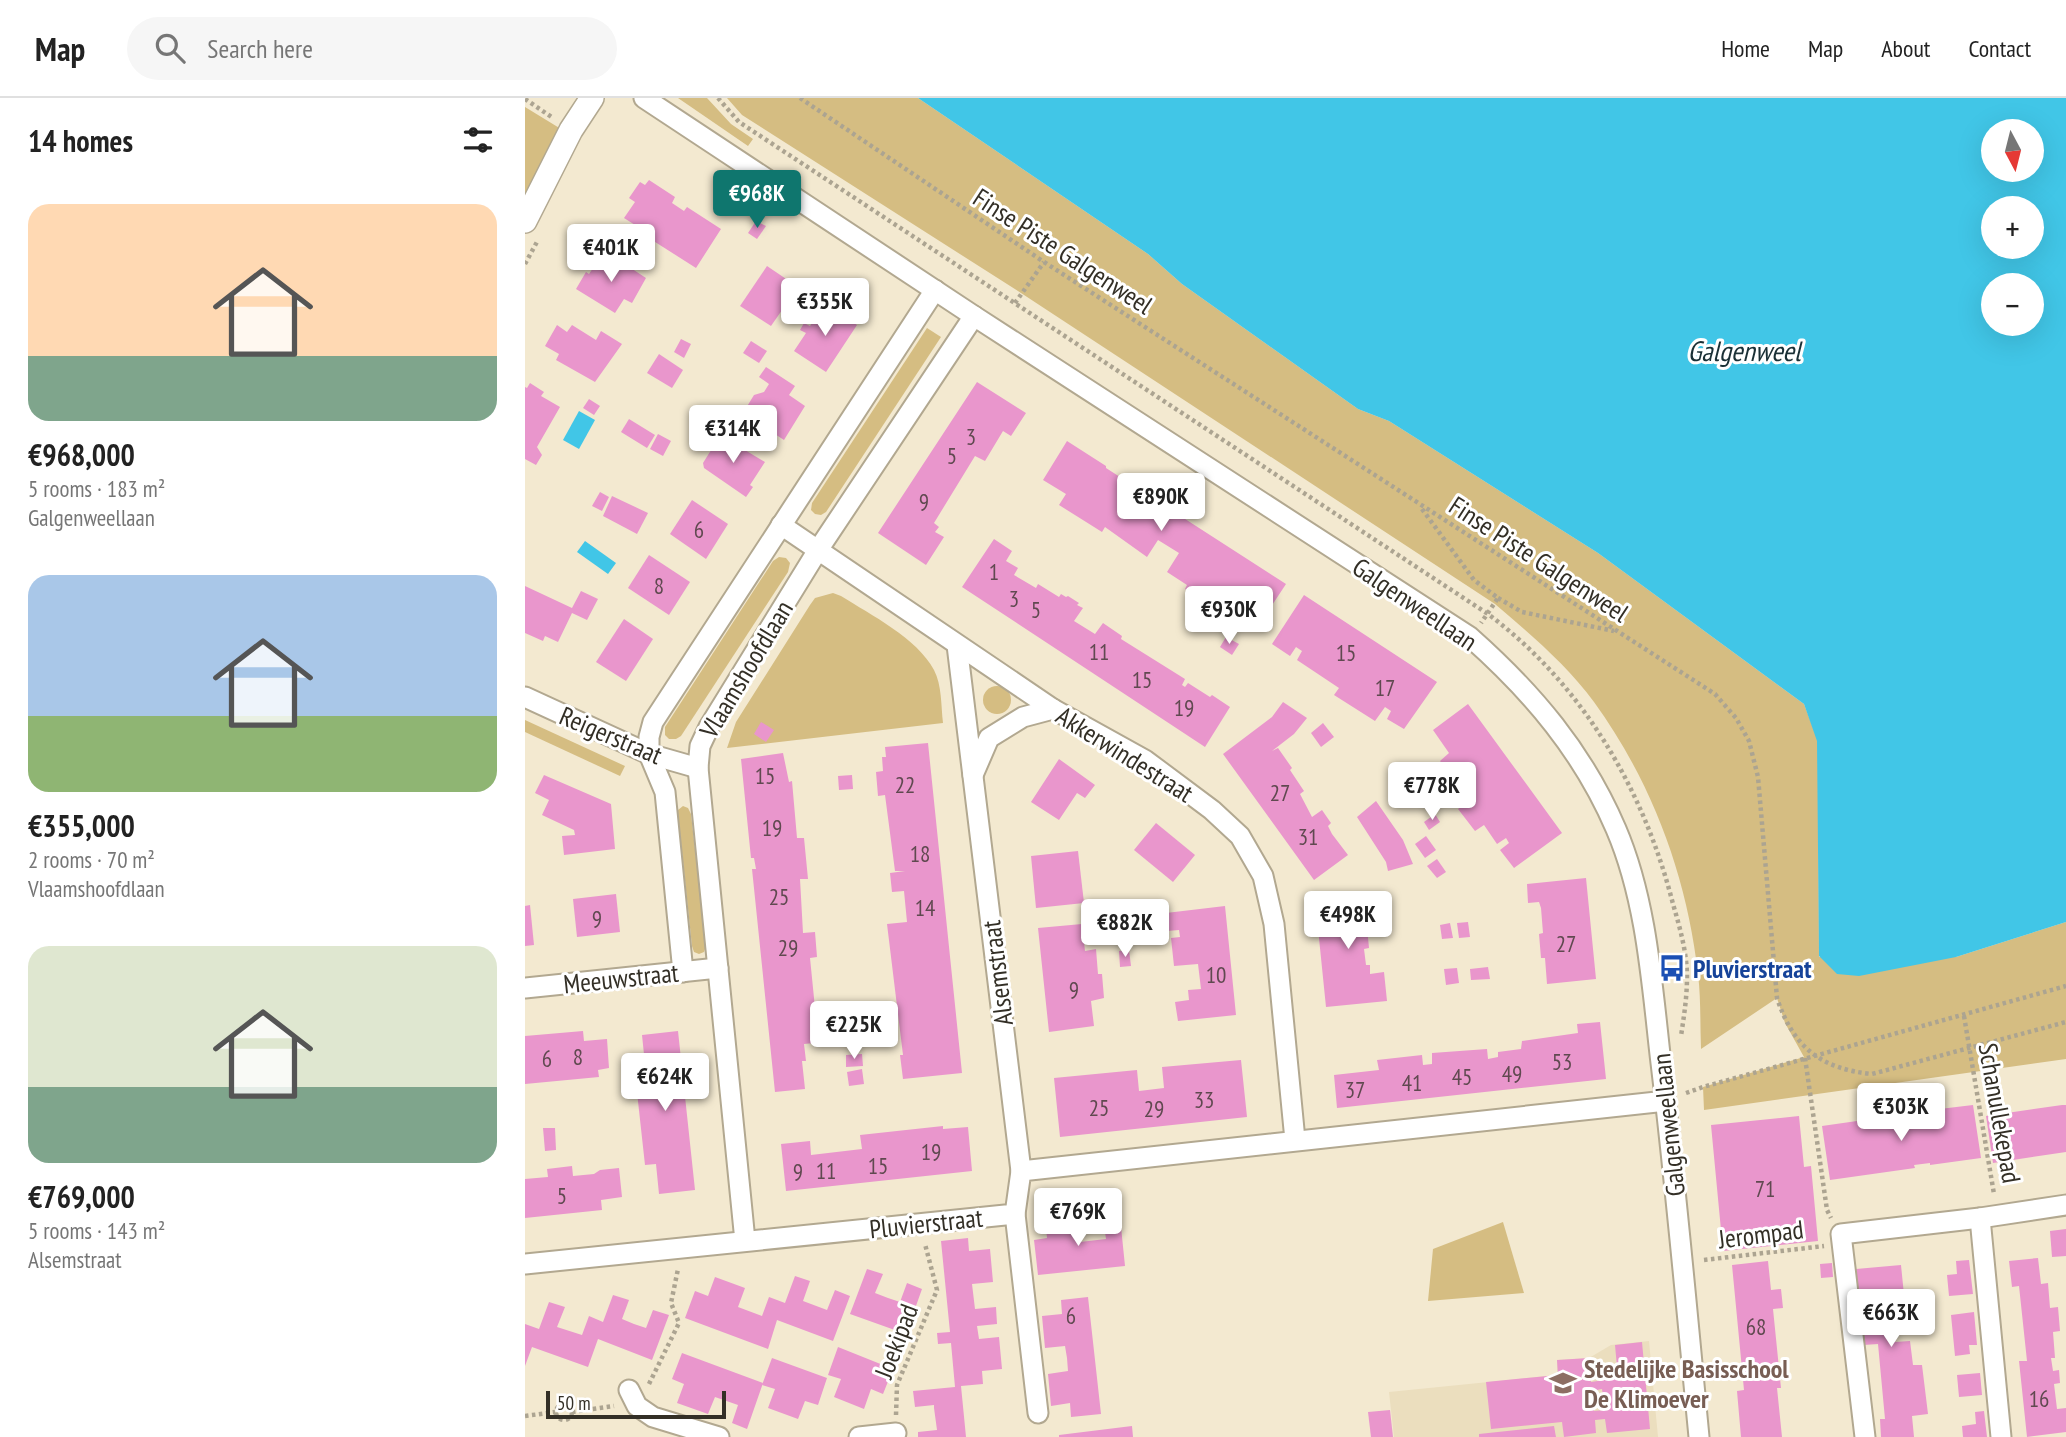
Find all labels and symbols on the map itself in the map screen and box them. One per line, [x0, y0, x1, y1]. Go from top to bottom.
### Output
north arrow [1981, 119, 2044, 182]
pin: €968K [708, 170, 806, 230]
street label: Finse Piste Galgenweel [967, 181, 1159, 321]
pin: €401K [562, 225, 660, 284]
pin: €355K [776, 278, 874, 338]
water label: Galgenweel [1687, 332, 1803, 369]
pin: €314K [684, 406, 782, 465]
house number: 3 [966, 422, 976, 451]
house number: 5 [947, 441, 957, 470]
pin: €890K [1112, 474, 1210, 533]
house number: 9 [919, 487, 929, 516]
street label: Finse Piste Galgenweel [1443, 489, 1635, 629]
house number: 6 [694, 515, 704, 544]
street label: Galgenweellaan [1346, 550, 1484, 658]
house number: 1 [989, 557, 999, 586]
house number: 8 [654, 571, 664, 600]
house number: 3 [1009, 584, 1019, 613]
pin: €930K [1180, 587, 1278, 646]
street label: Vlaamshoofdlaan [692, 594, 800, 745]
house number: 5 [1031, 595, 1041, 624]
house number: 11 [1089, 637, 1109, 666]
house number: 15 [1336, 638, 1356, 667]
house number: 15 [1132, 665, 1152, 694]
house number: 17 [1375, 673, 1395, 702]
house number: 19 [1174, 693, 1194, 722]
street label: Reigerstraat [555, 699, 667, 771]
street label: Akkerwindestraat [1050, 699, 1200, 809]
house number: 15 [755, 761, 775, 790]
pin: €778K [1383, 762, 1481, 822]
house number: 22 [895, 770, 915, 799]
house number: 27 [1270, 778, 1290, 807]
house number: 19 [762, 813, 782, 842]
house number: 31 [1298, 822, 1318, 851]
house number: 18 [910, 839, 930, 868]
house number: 25 [769, 882, 789, 911]
pin: €498K [1299, 892, 1397, 951]
house number: 14 [915, 893, 935, 922]
pin: €882K [1076, 900, 1174, 959]
house number: 9 [592, 904, 602, 933]
street label: Alsemstraat [974, 918, 1020, 1028]
house number: 27 [1556, 929, 1576, 958]
house number: 29 [778, 933, 798, 962]
place label: Pluvierstraat [1693, 952, 1812, 985]
bus stop icon: Pluvierstraat [1657, 953, 1687, 983]
street label: Meeuwstraat [562, 956, 680, 1000]
house number: 10 [1206, 960, 1226, 989]
house number: 9 [1069, 975, 1079, 1004]
pin: €225K [805, 1002, 903, 1061]
street label: Schanullekepad [1971, 1041, 2029, 1185]
house number: 8 [573, 1042, 583, 1071]
house number: 6 [542, 1044, 552, 1073]
house number: 53 [1552, 1047, 1572, 1076]
street label: Galgenweellaan [1644, 1052, 1692, 1198]
pin: €624K [616, 1054, 714, 1113]
house number: 49 [1502, 1059, 1522, 1088]
house number: 45 [1452, 1062, 1472, 1091]
house number: 41 [1402, 1068, 1422, 1097]
house number: 37 [1345, 1075, 1365, 1104]
pin: €303K [1852, 1084, 1950, 1143]
house number: 33 [1194, 1085, 1214, 1114]
house number: 25 [1089, 1093, 1109, 1122]
house number: 29 [1144, 1094, 1164, 1123]
house number: 19 [921, 1137, 941, 1166]
house number: 15 [868, 1151, 888, 1180]
house number: 11 [816, 1156, 836, 1185]
house number: 9 [793, 1157, 803, 1186]
house number: 71 [1755, 1174, 1775, 1203]
house number: 5 [557, 1181, 567, 1210]
pin: €769K [1029, 1188, 1127, 1248]
street label: Pluvierstraat [868, 1201, 984, 1245]
street label: Jerompad [1716, 1212, 1805, 1256]
pin: €663K [1842, 1290, 1940, 1349]
street label: Joekipad [866, 1299, 925, 1384]
house number: 6 [1066, 1301, 1076, 1330]
house number: 68 [1746, 1312, 1766, 1341]
place label: Stedelijke Basisschool De Klimoever [1584, 1352, 1789, 1415]
school or university icon: Stedelijke Basisschool De Klimoever [1548, 1368, 1578, 1398]
house number: 16 [2029, 1384, 2049, 1413]
scale bar [546, 1388, 726, 1420]

